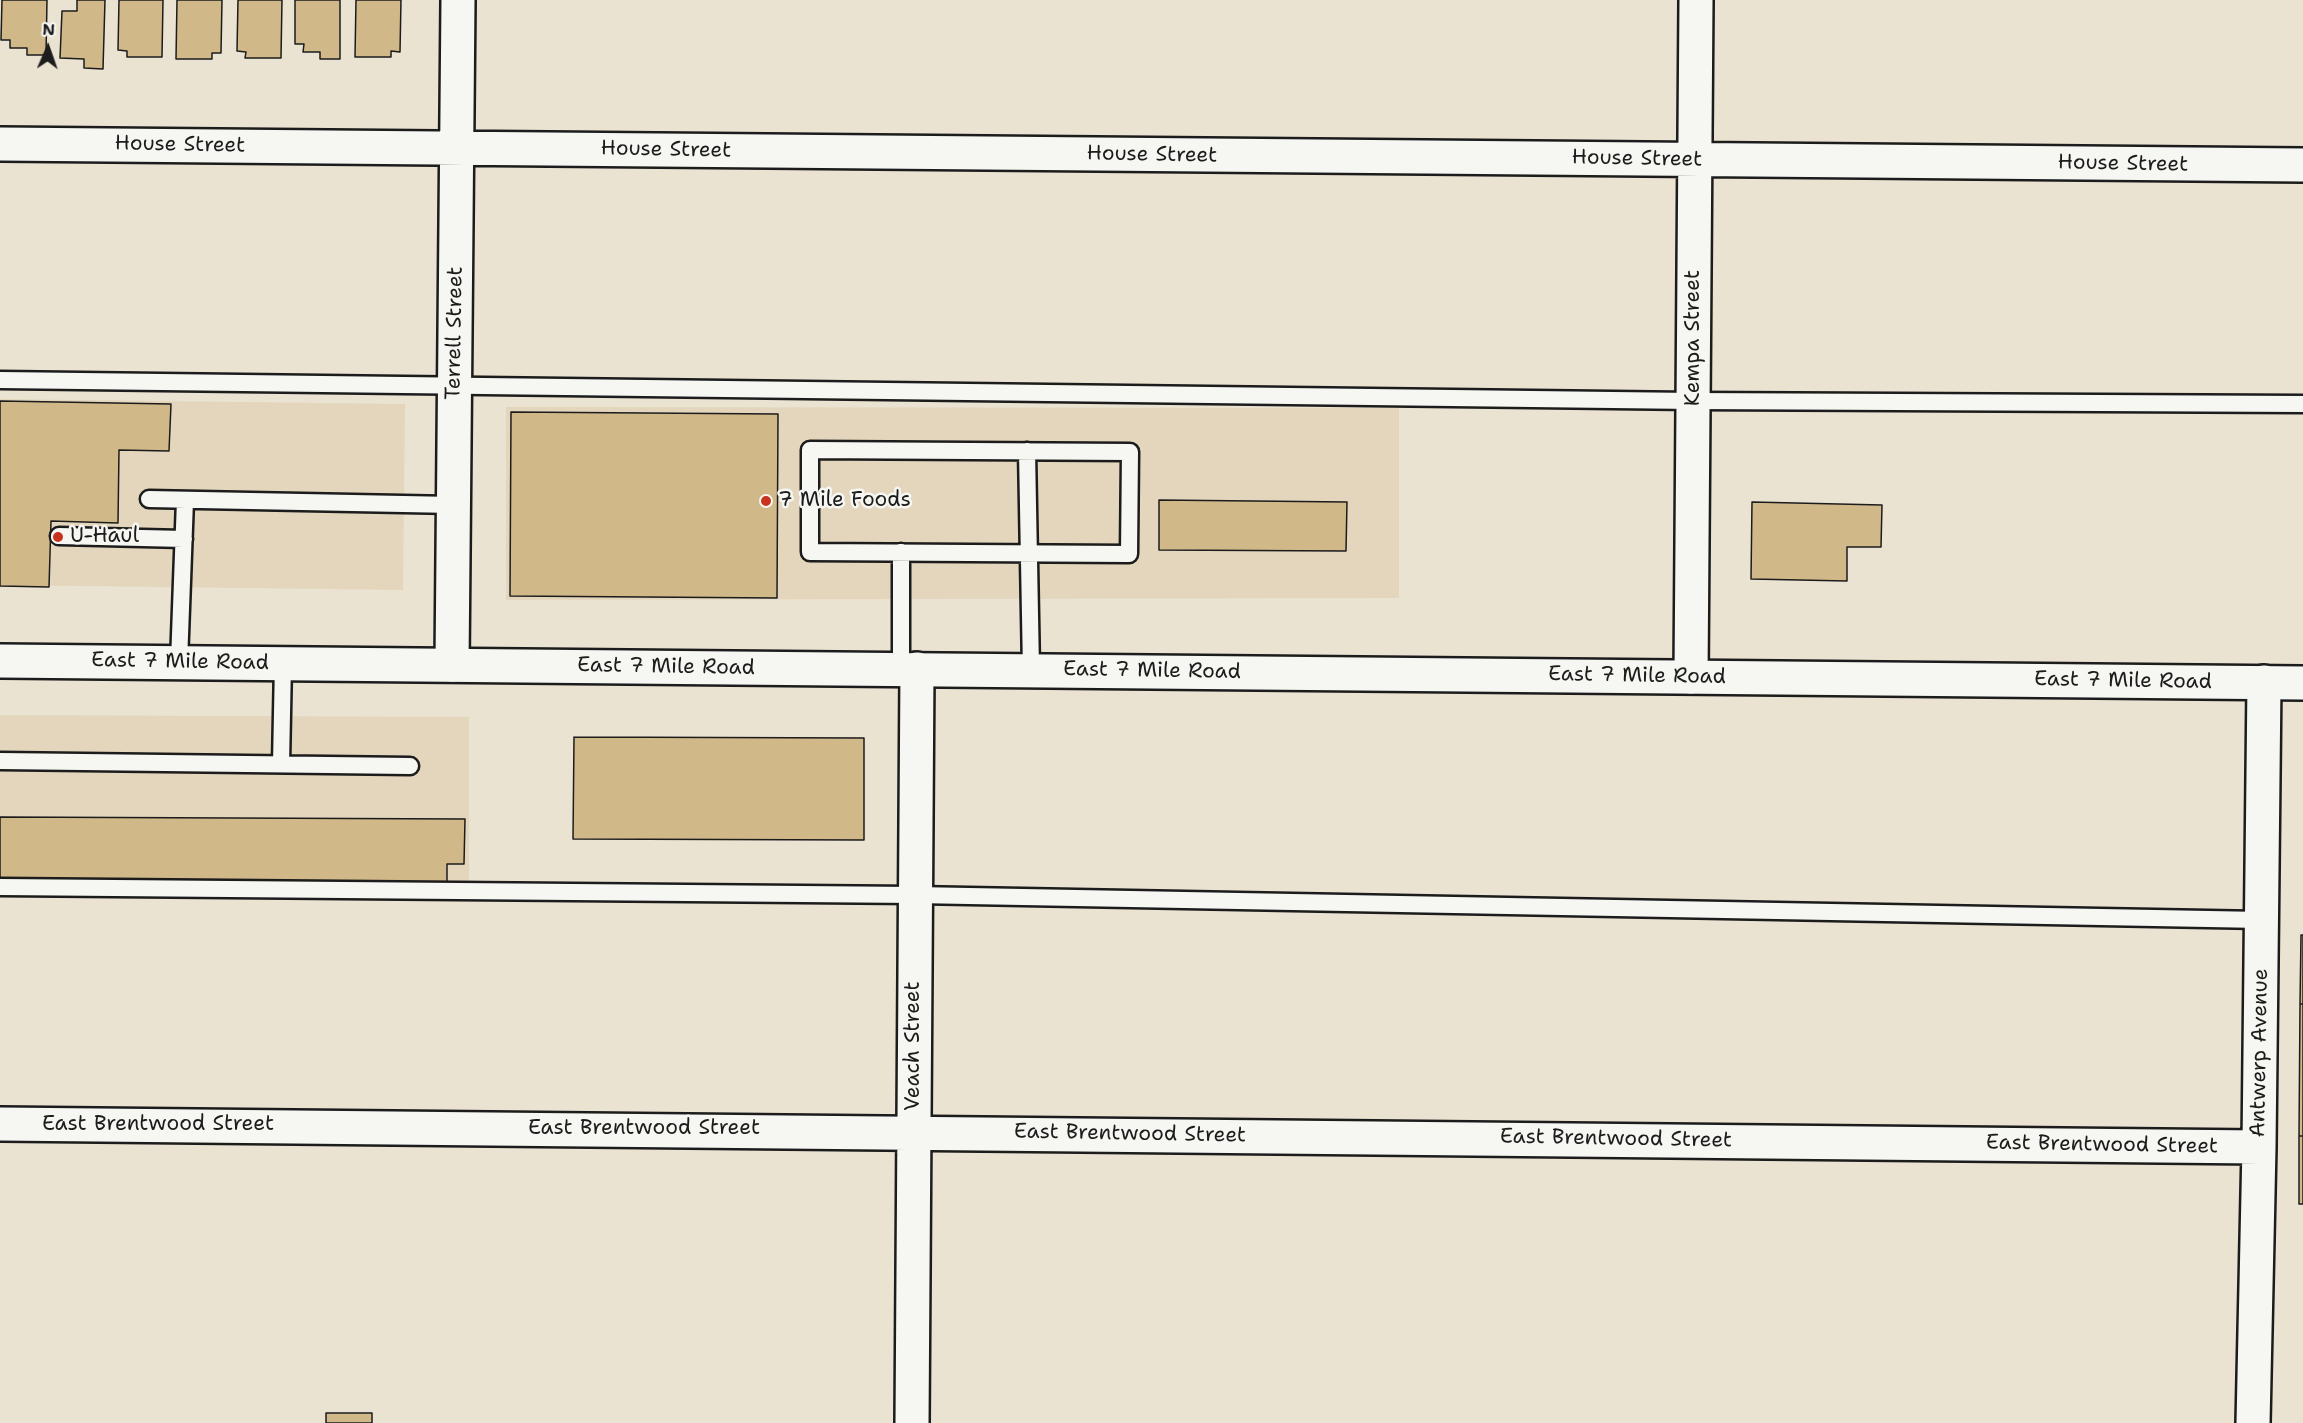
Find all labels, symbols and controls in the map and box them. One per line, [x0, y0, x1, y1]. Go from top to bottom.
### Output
north arrow [18, 18, 78, 78]
text: N [42, 19, 55, 40]
street label: House Street [114, 131, 246, 159]
street label: House Street [600, 136, 732, 164]
street label: House Street [1086, 141, 1218, 169]
street label: House Street [1571, 145, 1703, 173]
street label: House Street [2057, 150, 2189, 178]
street label: Terrell Street [441, 266, 469, 400]
street label: Kempa Street [1681, 270, 1707, 406]
place label: 7 Mile Foods [778, 488, 911, 514]
marker: 7 Mile Foods [759, 494, 773, 508]
place label: U-Haul [70, 524, 139, 550]
marker: U-Haul [51, 530, 65, 544]
street label: East 7 Mile Road [91, 648, 269, 676]
street label: East 7 Mile Road [577, 653, 755, 681]
street label: East 7 Mile Road [1063, 657, 1241, 685]
street label: East 7 Mile Road [1548, 662, 1726, 690]
street label: East 7 Mile Road [2034, 667, 2212, 695]
street label: Antwerp Avenue [2246, 968, 2274, 1138]
street label: Veach Street [901, 981, 927, 1111]
street label: East Brentwood Street [42, 1112, 274, 1138]
street label: East Brentwood Street [528, 1116, 760, 1142]
street label: East Brentwood Street [1014, 1119, 1246, 1149]
street label: East Brentwood Street [1500, 1124, 1732, 1154]
street label: East Brentwood Street [1986, 1130, 2218, 1160]

